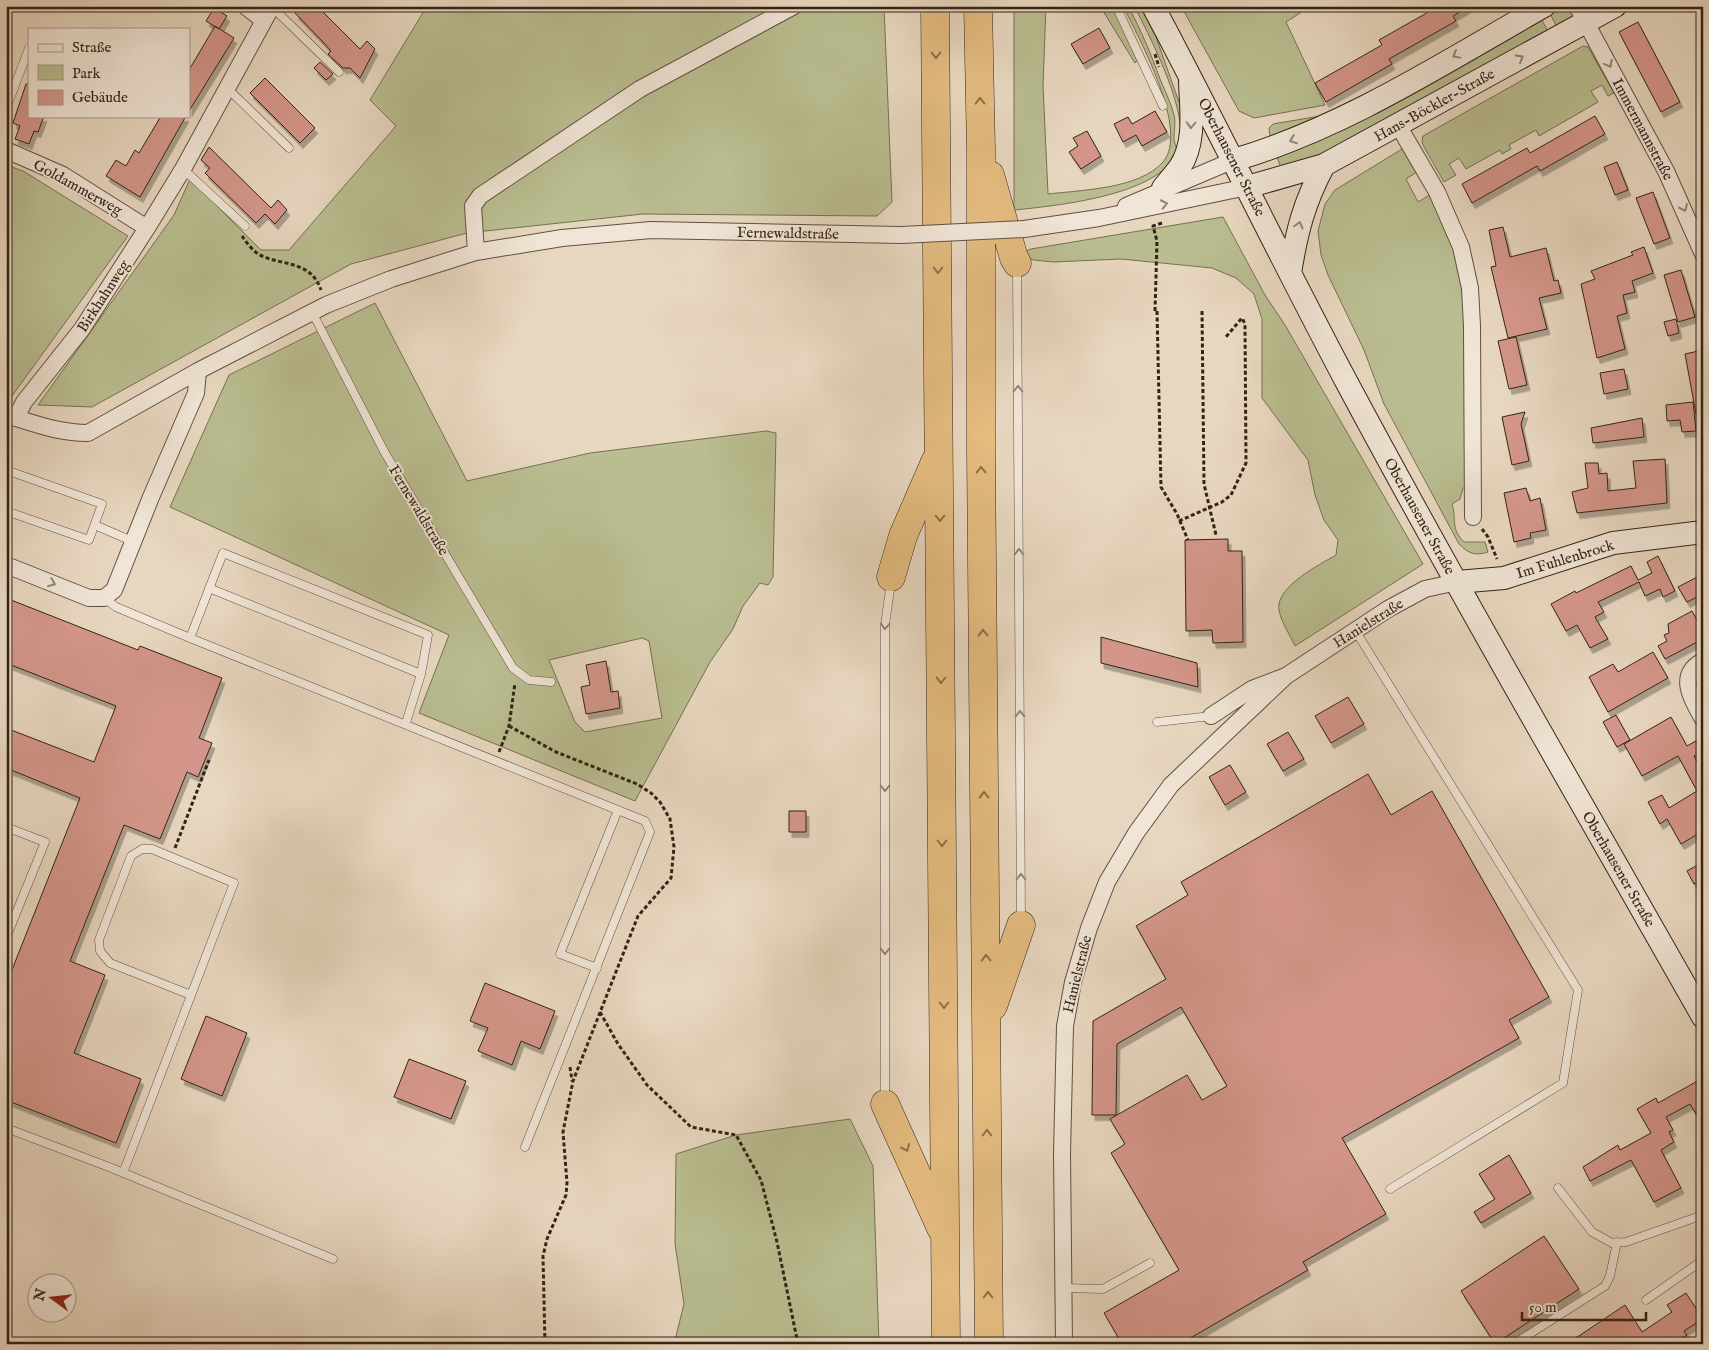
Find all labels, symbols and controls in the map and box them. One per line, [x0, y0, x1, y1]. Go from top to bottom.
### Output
legend [28, 28, 190, 118]
text: Straße [72, 38, 112, 57]
one-way arrow [1452, 49, 1461, 59]
one-way arrow [931, 52, 941, 59]
one-way arrow [1515, 54, 1524, 64]
one-way arrow [1603, 59, 1613, 68]
text: Park [72, 64, 102, 83]
street label: Hans-Böckler-Straße [1371, 64, 1498, 146]
street label: Immermannstraße [1608, 75, 1678, 184]
text: Gebäude [72, 88, 128, 107]
street label: Oberhausener Straße [1194, 95, 1270, 220]
one-way arrow [975, 97, 985, 104]
one-way arrow [1186, 122, 1196, 129]
one-way arrow [1289, 134, 1298, 144]
street label: Goldammerweg [30, 155, 126, 220]
one-way arrow [1160, 200, 1169, 210]
one-way arrow [1677, 203, 1688, 212]
one-way arrow [1294, 221, 1304, 229]
street label: Fernewaldstraße [737, 223, 839, 244]
street label: Birkhahnweg [73, 256, 134, 336]
one-way arrow [933, 266, 943, 274]
one-way arrow [1013, 385, 1023, 392]
street label: Oberhausener Straße [1380, 455, 1460, 578]
street label: Fernewaldstraße [384, 462, 453, 559]
one-way arrow [976, 466, 986, 474]
one-way arrow [935, 514, 945, 522]
street label: Im Fuhlenbrock [1514, 535, 1617, 583]
one-way arrow [1014, 547, 1024, 555]
one-way arrow [47, 577, 55, 587]
street label: Hanielstraße [1330, 594, 1407, 653]
one-way arrow [880, 622, 891, 630]
one-way arrow [978, 629, 988, 636]
one-way arrow [936, 676, 946, 684]
one-way arrow [1015, 710, 1025, 718]
one-way arrow [880, 784, 890, 792]
one-way arrow [979, 791, 989, 799]
street label: Oberhausener Straße [1578, 808, 1659, 931]
one-way arrow [937, 839, 947, 847]
one-way arrow [1016, 872, 1026, 880]
street label: Hanielstraße [1059, 933, 1096, 1015]
one-way arrow [880, 947, 890, 955]
one-way arrow [980, 954, 991, 962]
one-way arrow [939, 1002, 949, 1009]
one-way arrow [982, 1128, 992, 1136]
one-way arrow [899, 1143, 910, 1152]
north arrow [28, 1272, 78, 1322]
text: N [30, 1287, 51, 1304]
scale bar [1522, 1290, 1645, 1322]
one-way arrow [983, 1291, 993, 1298]
text: 50 m [1529, 1298, 1557, 1317]

